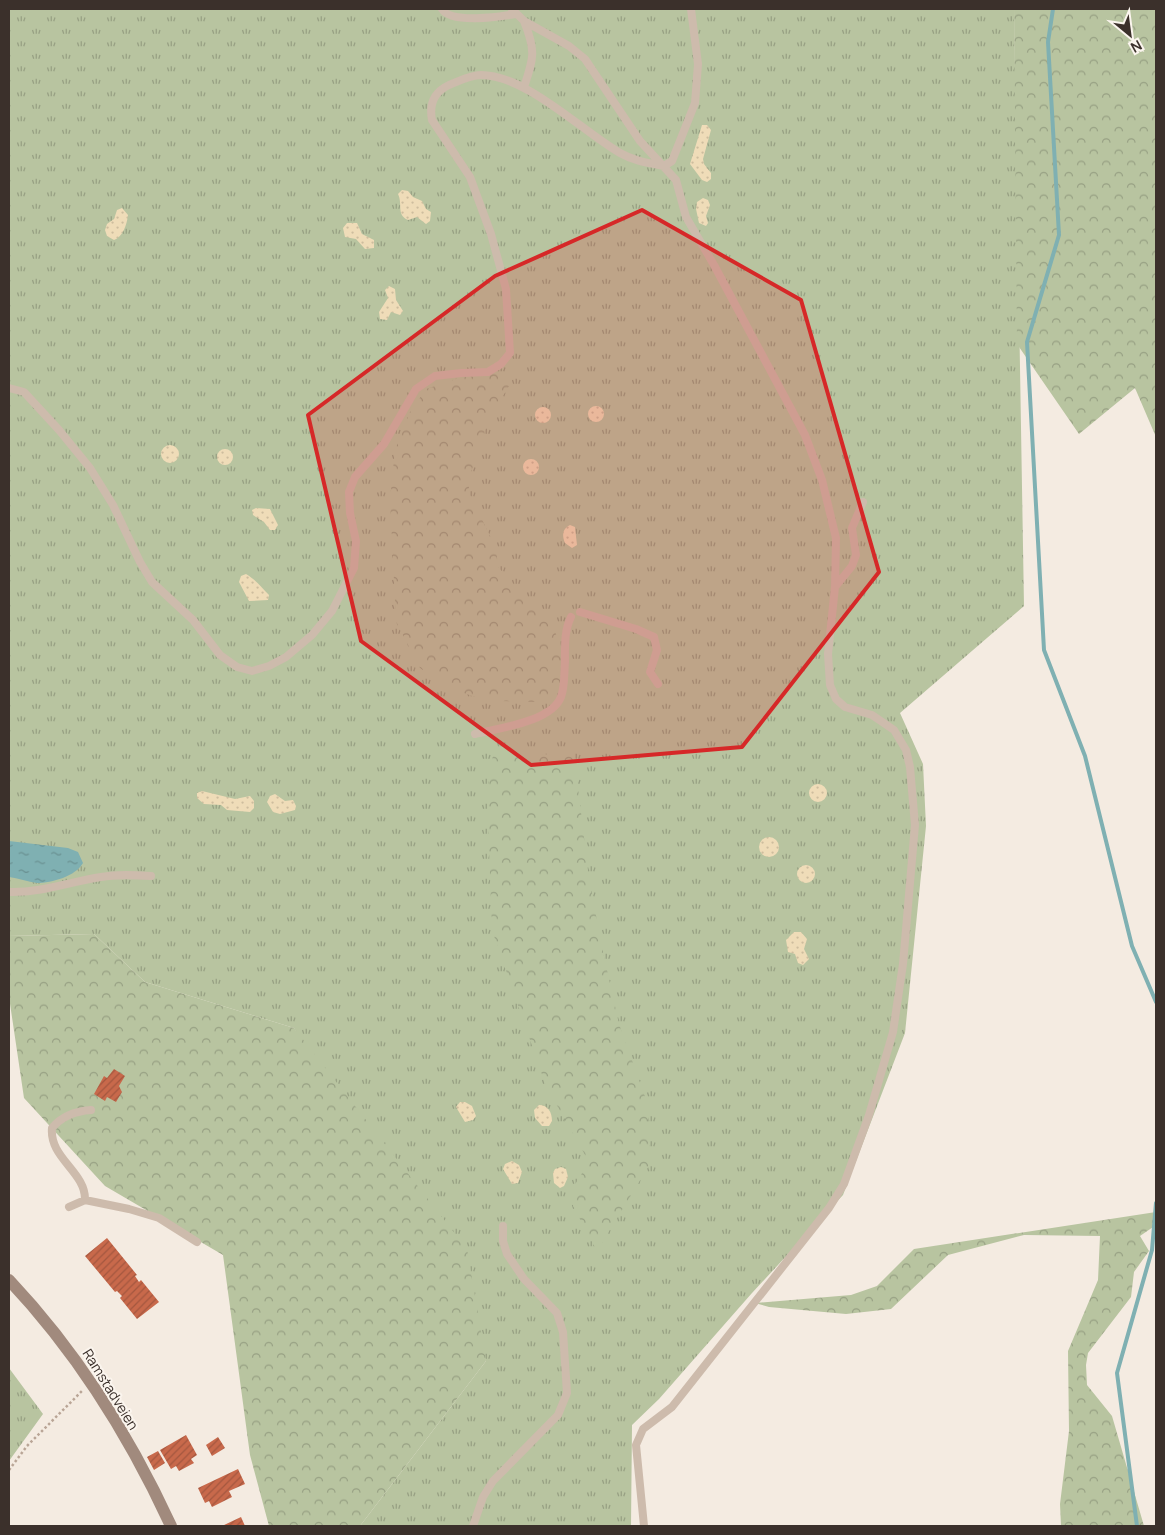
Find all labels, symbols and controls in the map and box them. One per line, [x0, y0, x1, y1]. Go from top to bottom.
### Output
north arrow [1105, 10, 1155, 60]
text: N [1128, 36, 1146, 58]
street label: Ramstadveien [79, 1345, 143, 1433]

